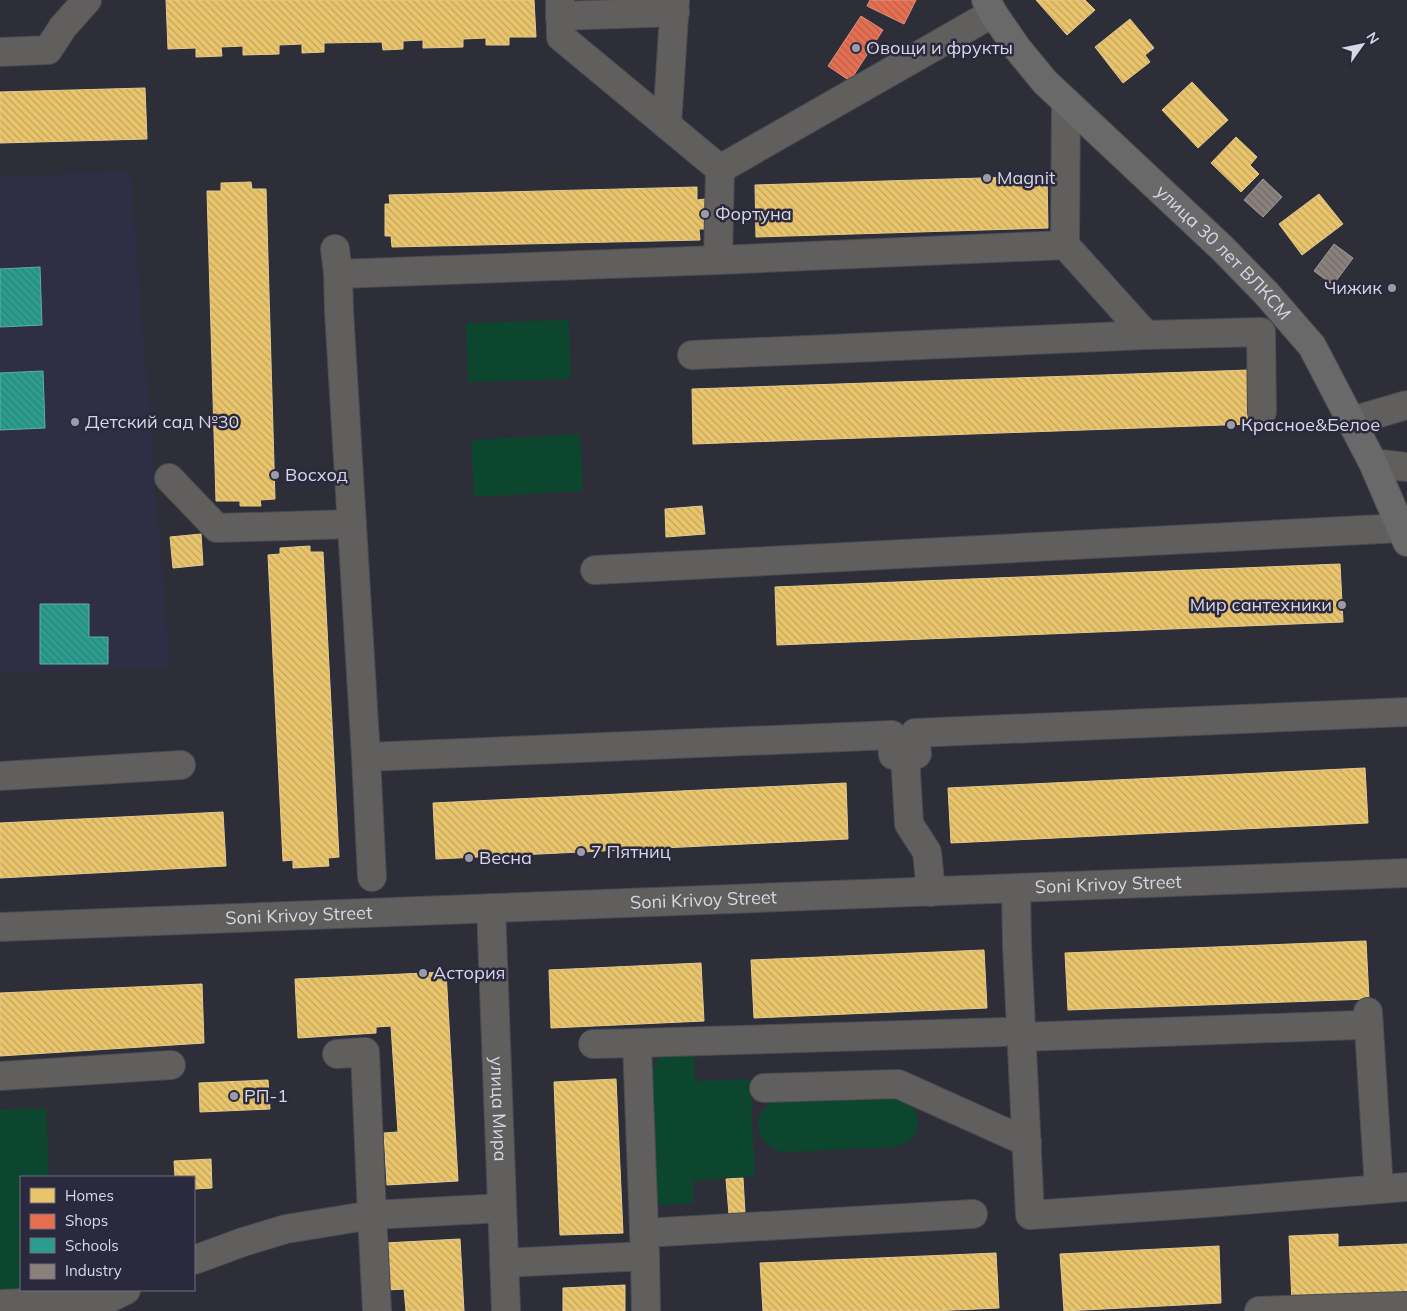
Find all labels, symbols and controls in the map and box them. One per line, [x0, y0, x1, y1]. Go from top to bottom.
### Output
north arrow [1337, 20, 1387, 70]
text: N [1362, 29, 1383, 47]
place label: Овощи и фрукты [866, 36, 1013, 59]
marker: Овощи и фрукты [850, 42, 862, 54]
place label: Magnit [997, 166, 1055, 189]
marker: Magnit [981, 172, 993, 184]
street label: улица 30 лет ВЛКСМ [1151, 180, 1296, 325]
place label: Фортуна [715, 202, 792, 225]
marker: Фортуна [699, 208, 711, 220]
place label: Чижик [1324, 276, 1382, 299]
marker: Чижик [1386, 282, 1398, 294]
place label: Детский сад №30 [85, 410, 239, 433]
place label: Красное&Белое [1241, 413, 1380, 436]
marker: Детский сад №30 [69, 416, 81, 428]
marker: Красное&Белое [1225, 419, 1237, 431]
place label: Восход [285, 463, 348, 486]
marker: Восход [269, 469, 281, 481]
place label: Мир сантехники [1190, 593, 1332, 616]
marker: Мир сантехники [1336, 599, 1348, 611]
place label: 7 Пятниц [591, 840, 671, 863]
place label: Весна [479, 846, 532, 869]
marker: 7 Пятниц [575, 846, 587, 858]
marker: Весна [463, 852, 475, 864]
street label: Soni Krivoy Street [1034, 870, 1182, 898]
street label: Soni Krivoy Street [630, 885, 777, 914]
street label: Soni Krivoy Street [225, 901, 373, 929]
place label: Астория [433, 961, 506, 984]
marker: Астория [417, 967, 429, 979]
street label: улица Мира [486, 1056, 512, 1162]
place label: РП-1 [244, 1084, 288, 1107]
marker: РП-1 [228, 1090, 240, 1102]
legend [20, 1176, 195, 1291]
text: Homes [65, 1186, 114, 1205]
text: Shops [65, 1211, 108, 1230]
text: Schools [65, 1236, 119, 1255]
text: Industry [65, 1261, 122, 1280]

